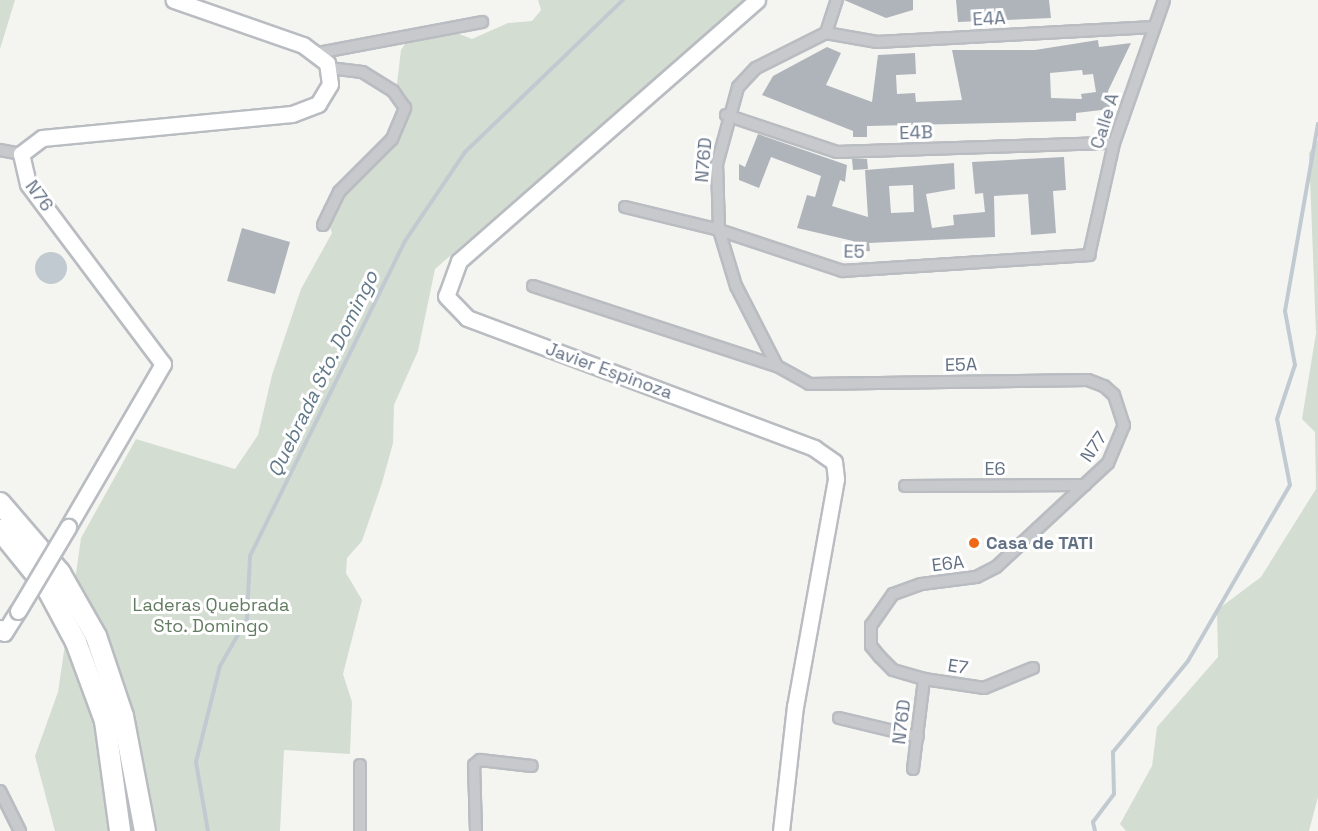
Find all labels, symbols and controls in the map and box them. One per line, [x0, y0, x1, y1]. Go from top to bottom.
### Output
street label: E4A [972, 7, 1006, 31]
street label: Calle A [1086, 90, 1124, 152]
street label: E4B [899, 122, 933, 144]
street label: N76D [691, 137, 717, 183]
street label: N76 [21, 176, 57, 216]
street label: E5 [843, 241, 865, 263]
water label: Quebrada Sto. Domingo [262, 267, 384, 481]
street label: Javier Espinoza [543, 338, 675, 404]
street label: E5A [945, 354, 977, 376]
street label: N77 [1076, 428, 1112, 466]
street label: E6 [984, 458, 1006, 480]
place label: Casa de TATI [986, 532, 1094, 554]
marker: Casa de TATI [967, 536, 981, 550]
street label: E6A [931, 551, 965, 577]
park label: Laderas Quebrada Sto. Domingo [133, 595, 289, 638]
street label: E7 [946, 655, 970, 679]
street label: N76D [889, 698, 915, 746]

